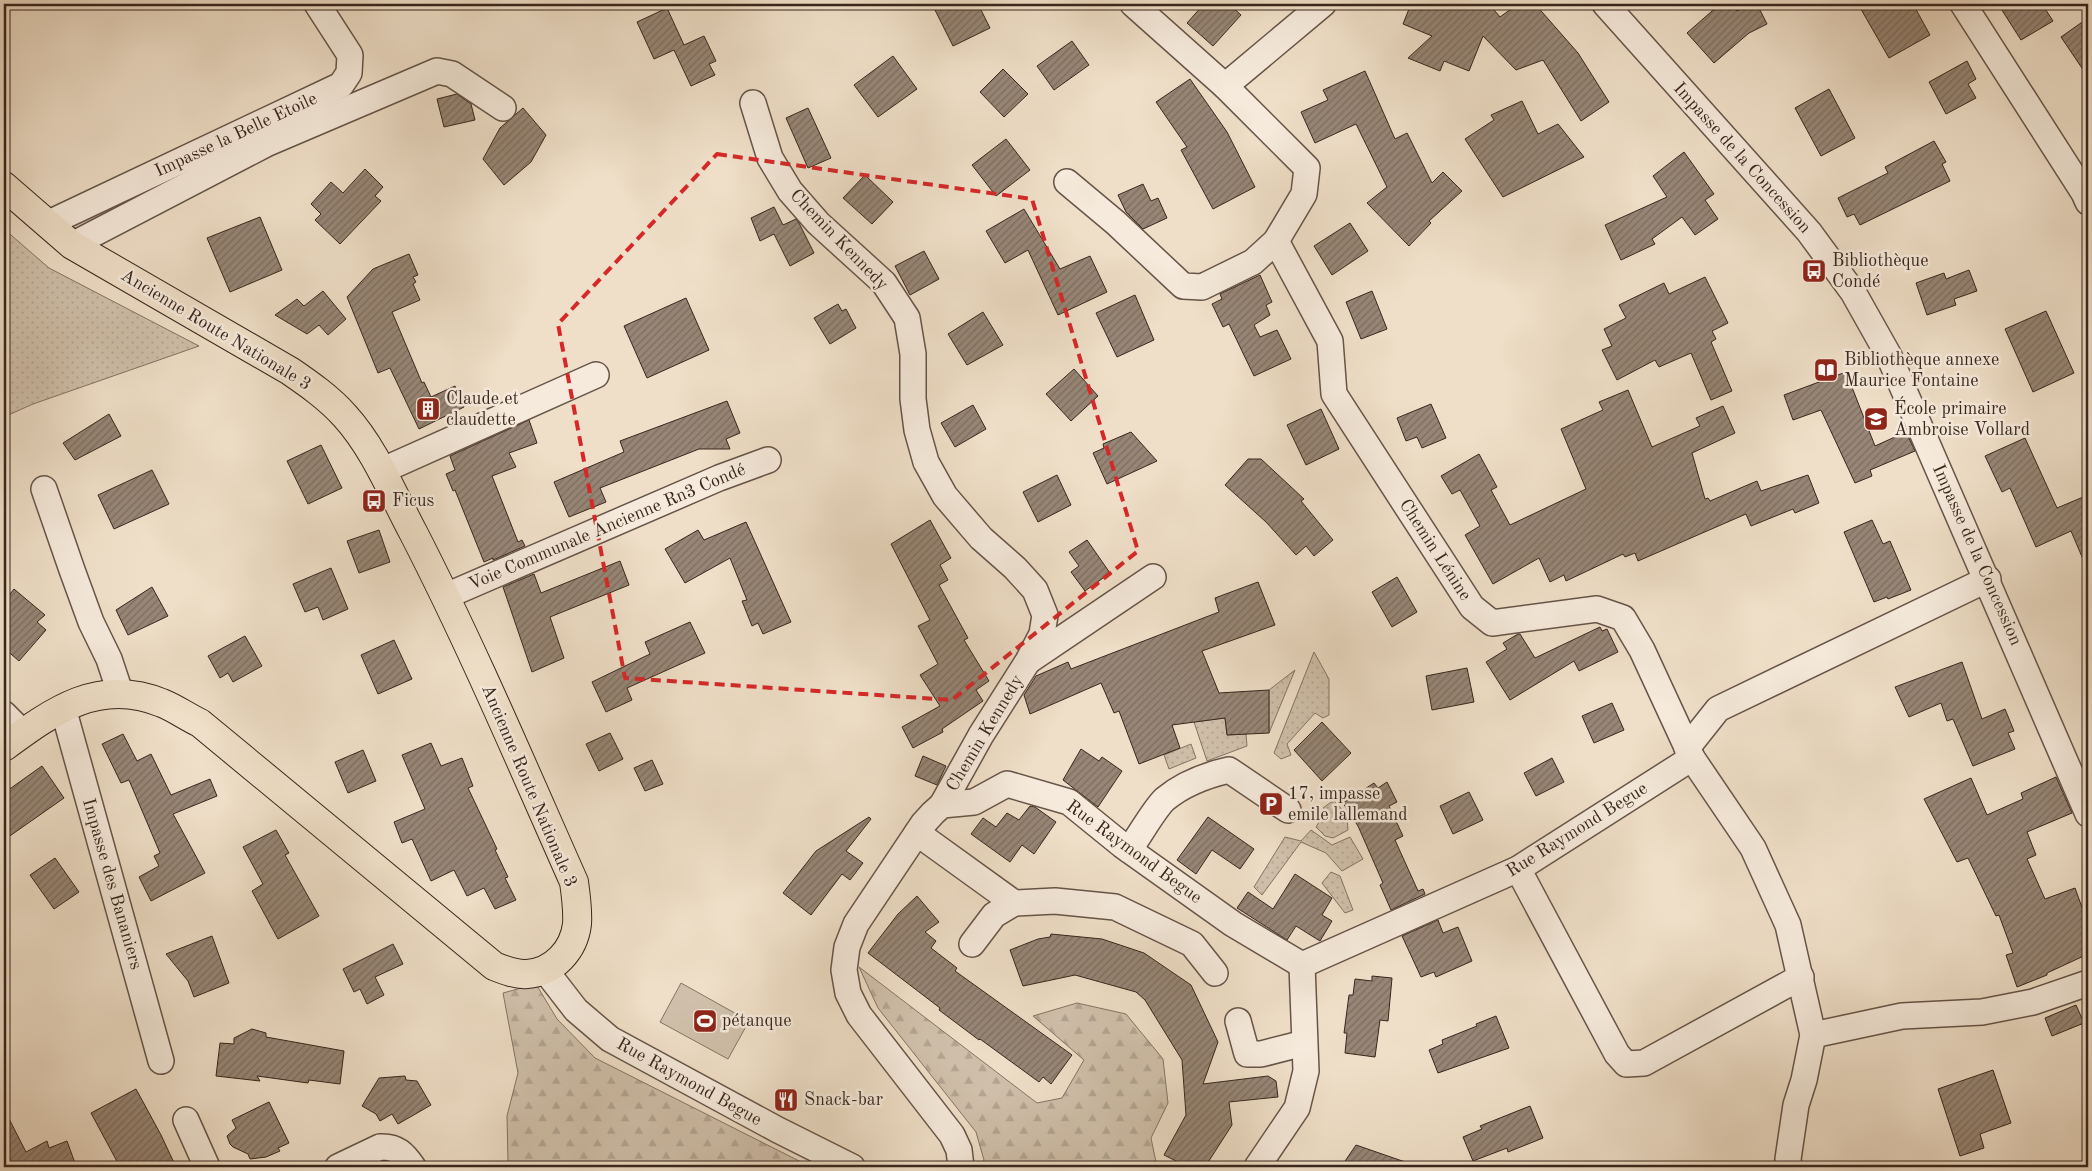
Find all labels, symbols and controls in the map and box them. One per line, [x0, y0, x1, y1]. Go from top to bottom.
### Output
street label: Impasse de la Concession [1670, 79, 1814, 237]
street label: Impasse la Belle Etoile [152, 89, 320, 181]
street label: Chemin Kennedy [786, 186, 892, 294]
place label: Bibliothèque Condé [1832, 252, 1928, 291]
bus stop icon: Bibliothèque Condé [1801, 258, 1827, 284]
street label: Ancienne Route Nationale 3 [118, 266, 314, 394]
place label: Bibliothèque annexe Maurice Fontaine [1844, 351, 1999, 390]
library icon: Bibliothèque annexe Maurice Fontaine [1813, 357, 1839, 383]
place label: Claude et claudette [446, 390, 519, 429]
building icon: Claude et claudette [415, 396, 441, 422]
place label: École primaire Ambroise Vollard [1894, 396, 2030, 439]
school or university icon: École primaire Ambroise Vollard [1863, 406, 1889, 432]
street label: Voie Communale Ancienne Rn3 Condé [466, 460, 748, 594]
street label: Impasse de la Concession [1929, 462, 2025, 648]
bus stop icon: Ficus [361, 488, 387, 514]
place label: Ficus [392, 492, 434, 510]
street label: Chemin Lénine [1396, 496, 1474, 604]
street label: Chemin Kennedy [943, 671, 1027, 794]
street label: Ancienne Route Nationale 3 [478, 682, 580, 890]
street label: Rue Raymond Begue [1503, 779, 1651, 881]
place label: 17, impasse emile lallemand [1288, 785, 1408, 824]
parking icon: 17, impasse emile lallemand [1258, 791, 1284, 817]
street label: Impasse des Bananiers [79, 796, 145, 972]
street label: Rue Raymond Begue [1063, 797, 1205, 907]
sports icon: pétanque [692, 1008, 718, 1034]
place label: pétanque [722, 1012, 791, 1030]
street label: Rue Raymond Begue [614, 1035, 764, 1129]
restaurant icon: Snack-bar [773, 1087, 799, 1113]
place label: Snack-bar [804, 1091, 884, 1109]

